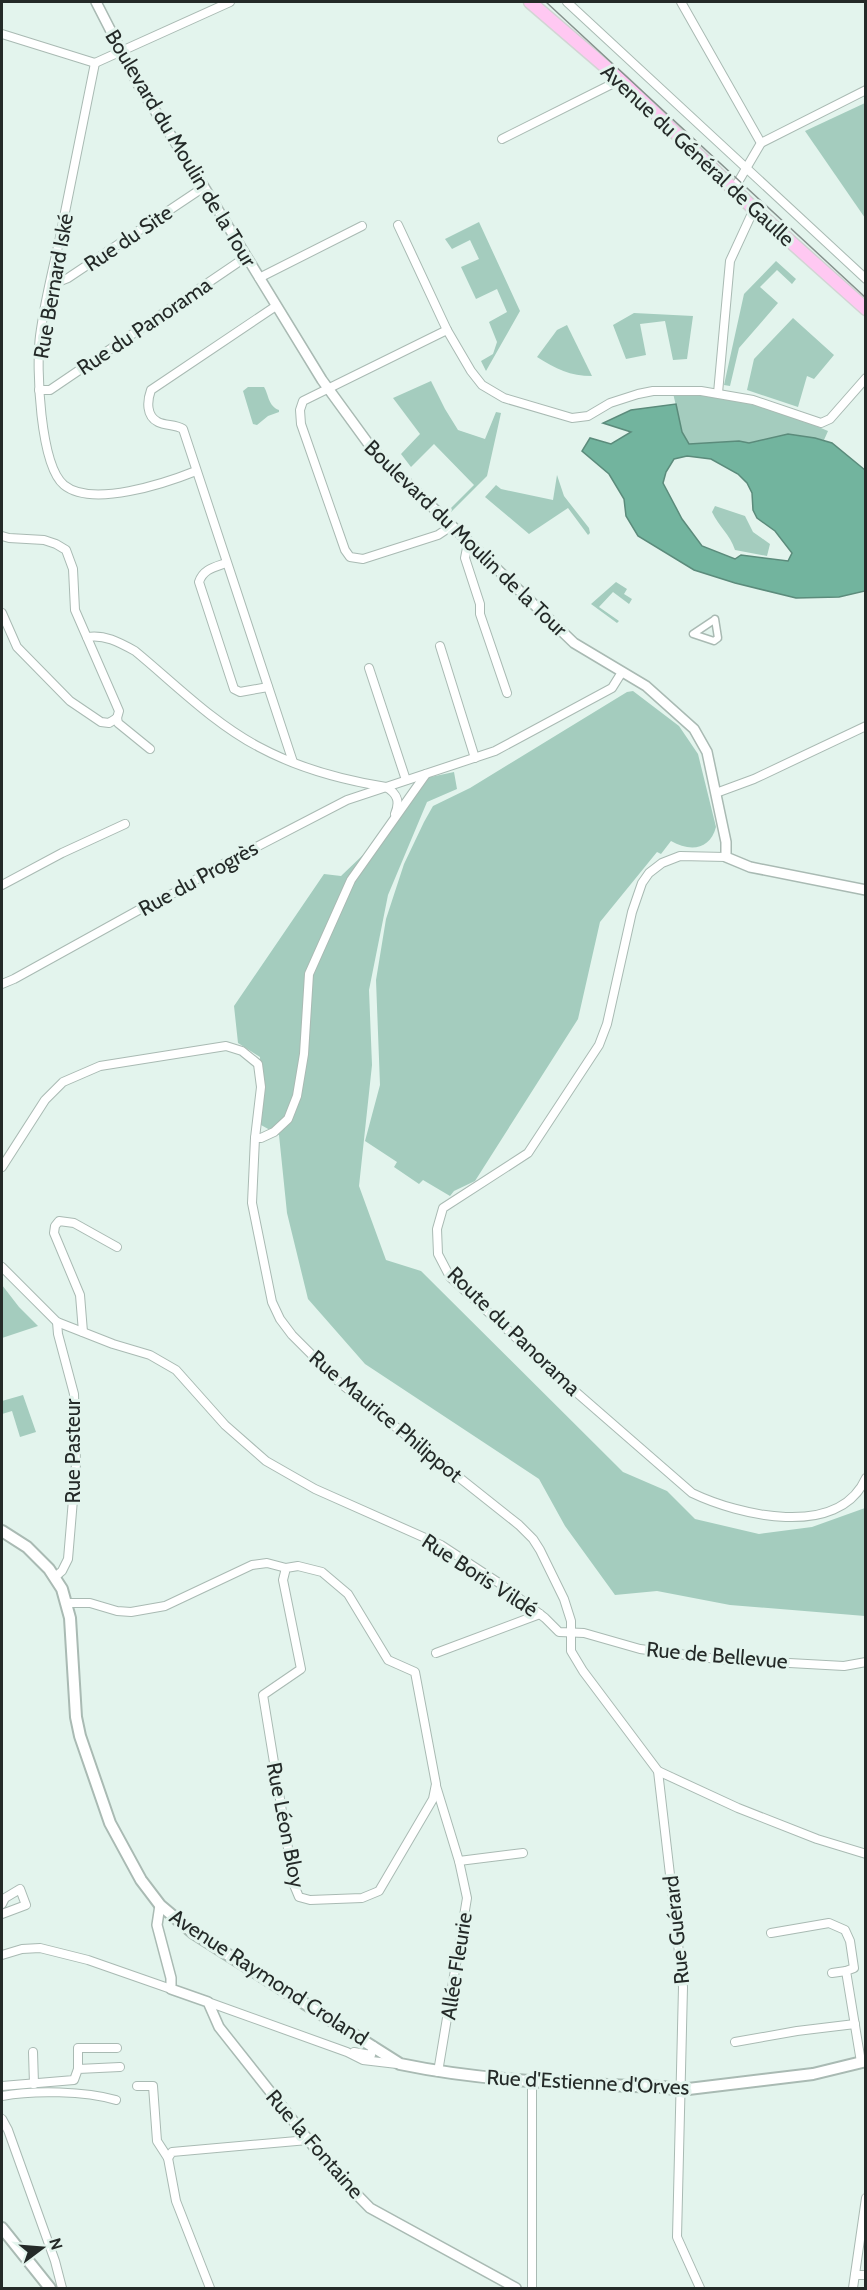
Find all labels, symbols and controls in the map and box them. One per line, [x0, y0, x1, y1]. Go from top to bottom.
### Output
street label: Boulevard du Moulin de la Tour [100, 25, 262, 271]
street label: Avenue du Général de Gaulle [596, 59, 800, 251]
street label: Rue du Site [79, 199, 177, 276]
street label: Rue Bernard Iské [28, 211, 78, 361]
street label: Rue du Panorama [72, 272, 216, 380]
street label: Boulevard du Moulin de la Tour [360, 435, 573, 642]
street label: Rue du Progrès [134, 835, 262, 921]
street label: Route du Panorama [442, 1261, 586, 1401]
street label: Rue Maurice Philippot [304, 1345, 468, 1487]
street label: Rue Pasteur [60, 1398, 85, 1503]
street label: Rue Boris Vildé [417, 1528, 543, 1622]
street label: Rue de Bellevue [645, 1636, 789, 1674]
street label: Rue Léon Bloy [262, 1760, 310, 1890]
street label: Rue Guérard [658, 1874, 694, 1986]
street label: Avenue Raymond Croland [165, 1904, 373, 2050]
street label: Allée Fleurie [435, 1910, 477, 2021]
street label: Rue d'Estienne d'Orves [486, 2064, 690, 2100]
street label: Rue la Fontaine [261, 2085, 369, 2204]
north arrow [12, 2218, 72, 2278]
text: N [45, 2236, 67, 2252]

